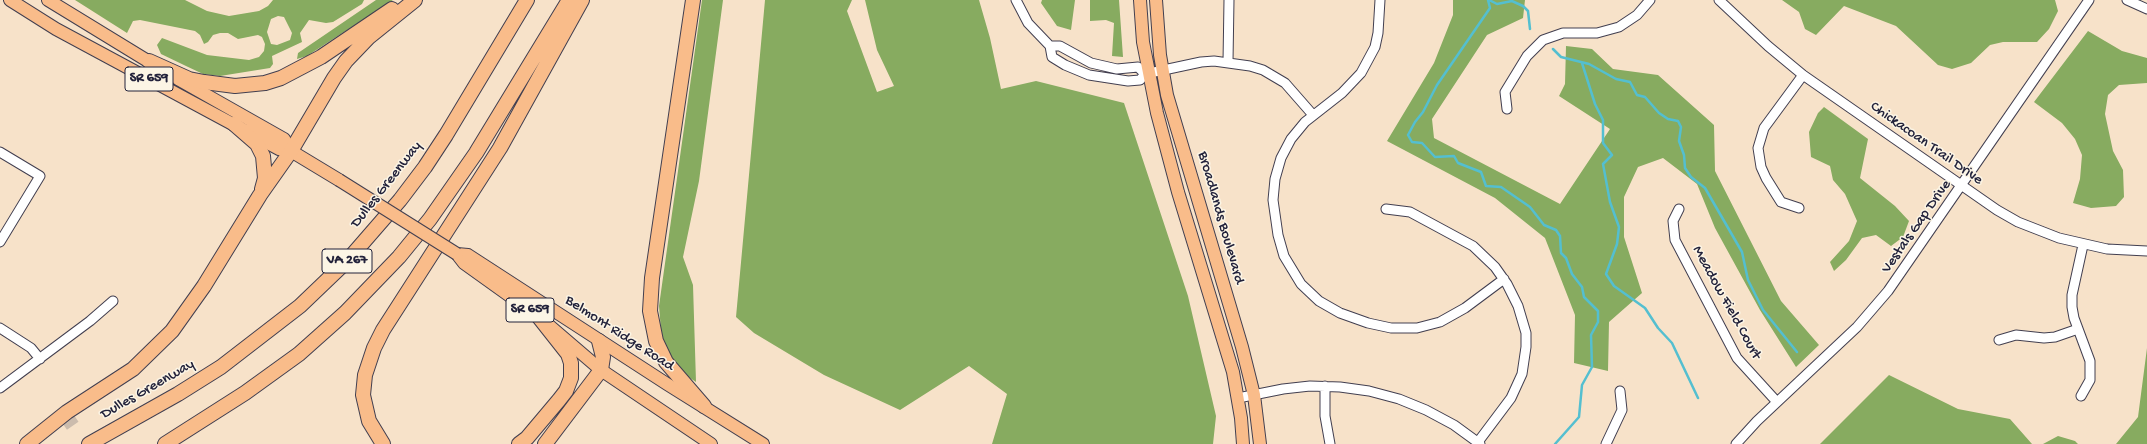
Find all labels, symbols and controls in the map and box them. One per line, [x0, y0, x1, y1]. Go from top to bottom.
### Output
road number: SR 659 [125, 67, 173, 91]
street label: Chickacoan Trail Drive [1866, 98, 1986, 190]
street label: Dulles Greenway [348, 138, 426, 232]
street label: Broadlands Boulevard [1192, 150, 1248, 286]
street label: Vestals Gap Drive [1878, 177, 1956, 277]
street label: Meadow Field Court [1687, 243, 1765, 363]
road number: VA 267 [322, 249, 372, 273]
street label: Belmont Ridge Road [561, 292, 677, 376]
road number: SR 659 [506, 298, 554, 322]
street label: Dulles Greenway [98, 356, 198, 424]

